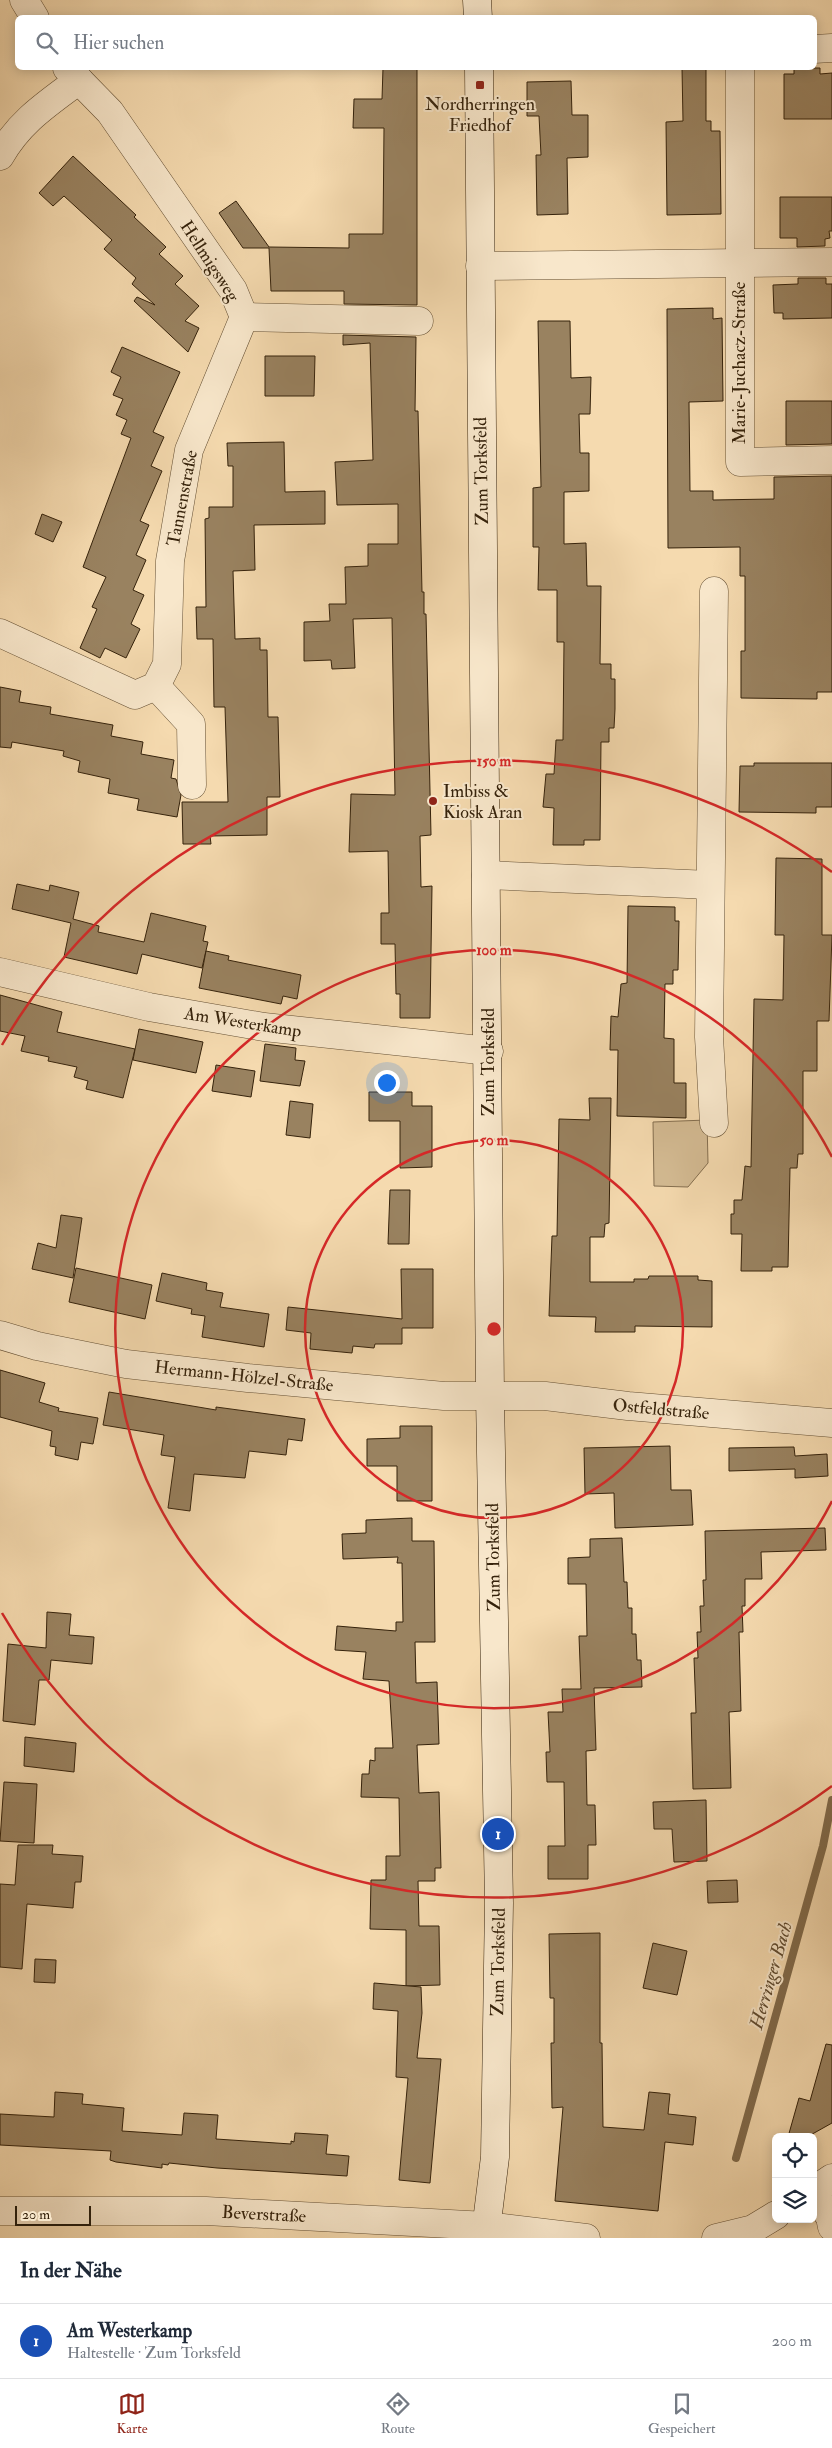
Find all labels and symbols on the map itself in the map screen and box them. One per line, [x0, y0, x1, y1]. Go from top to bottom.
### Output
marker: Nordherringen Friedhof [474, 79, 486, 91]
place label: Nordherringen Friedhof [425, 93, 535, 137]
street label: Hellmigsweg [175, 216, 245, 307]
street label: Marie-Juchacz-Straße [728, 281, 751, 444]
street label: Zum Torksfeld [469, 417, 494, 525]
street label: Tannenstraße [162, 448, 203, 548]
text: 150 m [477, 752, 511, 771]
place label: Imbiss & Kiosk Aran [443, 780, 522, 824]
marker: Imbiss & Kiosk Aran [427, 795, 439, 807]
text: 100 m [476, 941, 512, 960]
street label: Am Westerkamp [182, 1002, 303, 1043]
street label: Zum Torksfeld [477, 1008, 500, 1116]
your location [374, 1070, 400, 1096]
text: 50 m [480, 1131, 509, 1150]
centre of rings [485, 1320, 503, 1338]
street label: Hermann-Hölzel-Straße [153, 1356, 335, 1397]
street label: Ostfeldstraße [612, 1394, 711, 1425]
street label: Zum Torksfeld [481, 1503, 506, 1611]
pin: 1 [482, 1815, 514, 1853]
street label: Zum Torksfeld [486, 1908, 511, 2016]
water label: Herringer Bach [744, 1919, 798, 2033]
street label: Beverstraße [221, 2201, 307, 2228]
scale bar [15, 2203, 91, 2226]

